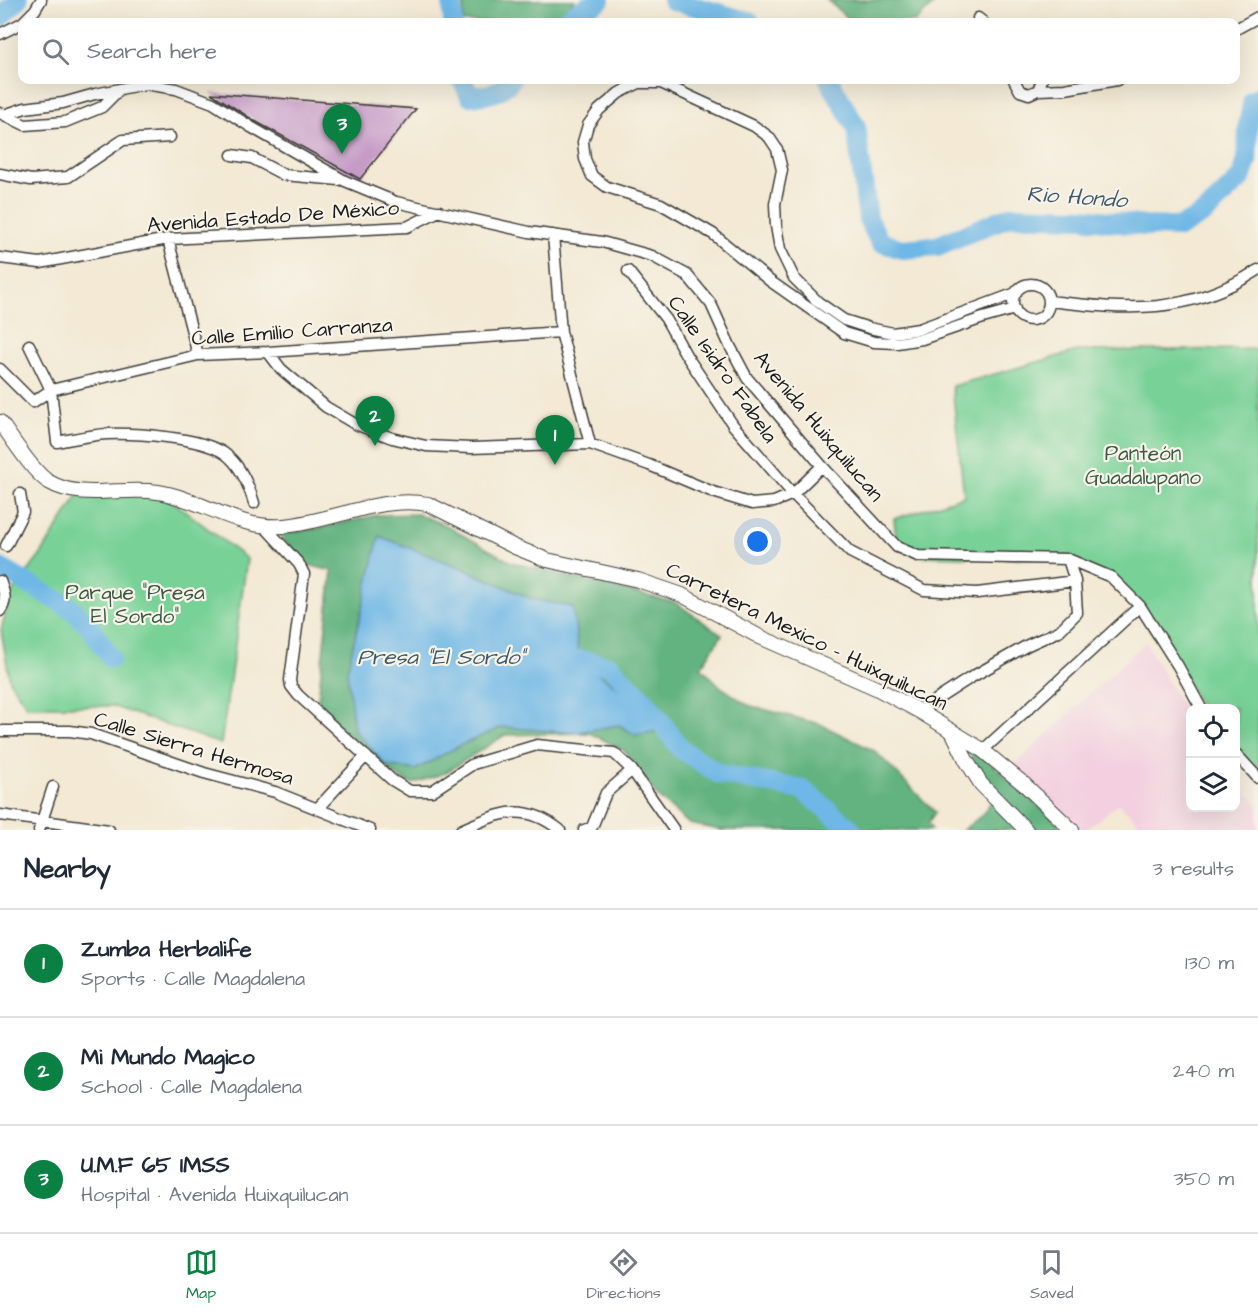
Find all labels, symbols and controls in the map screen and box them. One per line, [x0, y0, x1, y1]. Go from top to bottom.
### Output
search box [18, 18, 1240, 84]
icon: search [39, 35, 72, 68]
text: Search here [87, 36, 217, 67]
pin: 3 [322, 104, 362, 154]
water label: Rio Hondo [1026, 179, 1130, 217]
street label: Avenida Estado De México [146, 193, 400, 240]
street label: Calle Isidro Fabela [661, 290, 784, 449]
street label: Calle Emilio Carranza [190, 310, 394, 353]
street label: Avenida Huixquilucan [747, 345, 890, 508]
pin: 2 [356, 396, 394, 446]
pin: 1 [536, 416, 574, 465]
park label: Panteón Guadalupano [1085, 439, 1201, 493]
your location [743, 527, 772, 556]
street label: Carretera Mexico - Huixquilucan [661, 555, 953, 718]
park label: Parque "Presa El Sordo" [65, 578, 205, 631]
water label: Presa "El Sordo" [357, 642, 528, 673]
street label: Calle Sierra Hermosa [91, 704, 297, 793]
map controls [1186, 704, 1240, 812]
button: locate [1186, 704, 1240, 758]
button: layers [1186, 758, 1240, 812]
text: Nearby [24, 851, 111, 887]
text: 3 results [1152, 855, 1234, 883]
text: Zumba Herbalife [81, 934, 252, 965]
text: 1 [42, 949, 45, 977]
text: 130 m [1185, 949, 1234, 977]
text: Sports · Calle Magdalena [81, 965, 305, 993]
text: Mi Mundo Magico [81, 1042, 255, 1073]
text: 2 [38, 1057, 49, 1085]
text: 240 m [1173, 1057, 1234, 1085]
text: School · Calle Magdalena [81, 1073, 302, 1101]
text: U.M.F 65 IMSS [81, 1150, 230, 1181]
text: 3 [38, 1165, 49, 1193]
text: 350 m [1173, 1165, 1234, 1193]
text: Hospital · Avenida Huixquilucan [81, 1181, 349, 1209]
tab: Map [185, 1246, 218, 1304]
tab: Directions [587, 1246, 661, 1304]
tab: Saved [1030, 1246, 1073, 1304]

